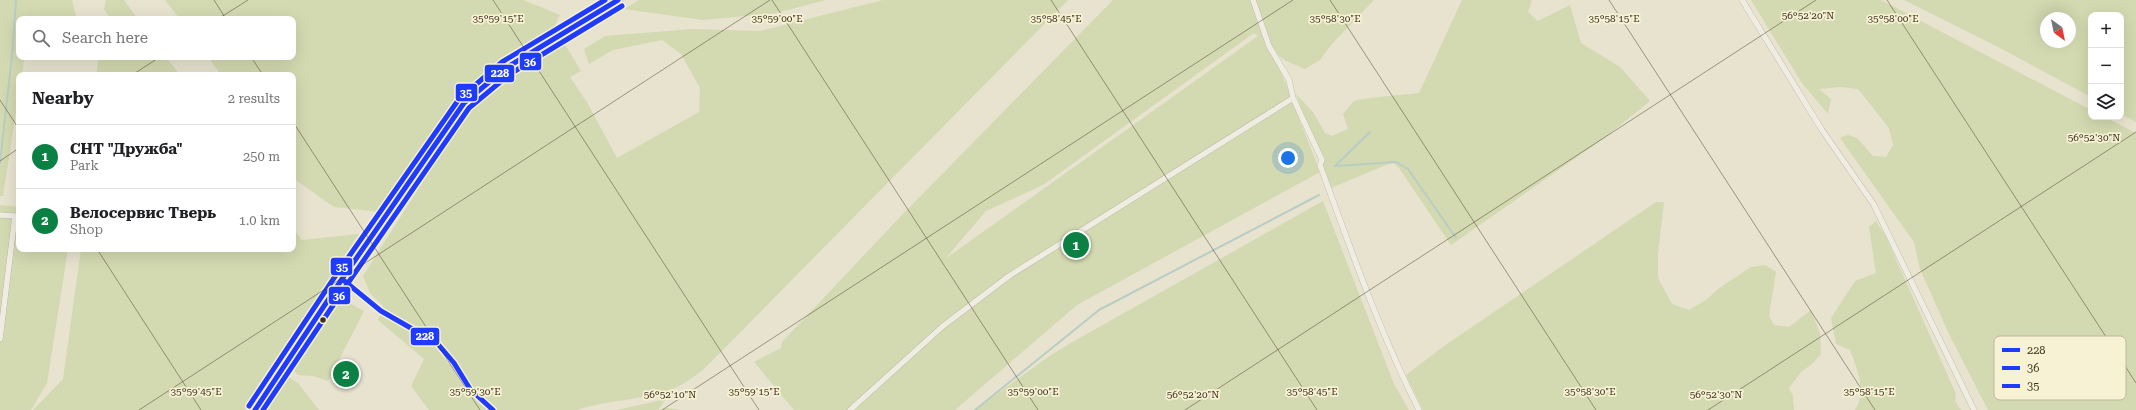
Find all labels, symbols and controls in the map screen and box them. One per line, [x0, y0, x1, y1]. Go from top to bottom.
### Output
text: 56°52'20"N [1782, 10, 1834, 21]
north arrow [2040, 12, 2076, 48]
map controls [2088, 12, 2124, 120]
button: + [2088, 12, 2124, 48]
text: 35°59'15"E [472, 13, 524, 24]
text: 35°59'00"E [751, 13, 803, 24]
text: 35°58'45"E [1030, 13, 1082, 24]
text: 35°58'30"E [1309, 13, 1361, 24]
text: 35°58'15"E [1588, 13, 1640, 24]
text: 35°58'00"E [1867, 13, 1919, 24]
search box [16, 16, 296, 60]
icon: search [30, 27, 52, 49]
text: Search here [62, 29, 148, 47]
button: − [2088, 48, 2124, 84]
line badge: 36 [519, 52, 542, 71]
text: 36 [524, 56, 536, 69]
line badge: 228 [484, 64, 515, 83]
text: 228 [491, 67, 509, 80]
line badge: 35 [455, 83, 478, 102]
button: layers [2088, 84, 2124, 120]
text: 35 [460, 87, 472, 100]
text: Nearby [32, 88, 94, 108]
text: 2 results [228, 91, 280, 106]
text: 56°52'30"N [2068, 132, 2120, 143]
text: СНТ "Дружба" [70, 140, 183, 158]
your location [1278, 148, 1298, 168]
text: 1 [41, 149, 49, 164]
text: 250 m [243, 149, 280, 164]
text: Park [70, 158, 99, 173]
text: Велосервис Тверь [70, 204, 216, 222]
text: 2 [41, 213, 49, 228]
text: 1.0 km [239, 213, 280, 228]
text: Shop [70, 222, 103, 237]
pin: 1 [1063, 230, 1089, 260]
line badge: 35 [330, 257, 353, 276]
text: 35 [336, 261, 348, 274]
line badge: 36 [328, 286, 351, 305]
text: 36 [333, 290, 345, 303]
unlabelled marker [318, 315, 328, 325]
line badge: 228 [410, 327, 440, 346]
text: 228 [416, 330, 434, 343]
legend [1994, 336, 2126, 400]
text: 228 [2027, 344, 2045, 357]
pin: 2 [333, 359, 359, 389]
text: 36 [2027, 362, 2039, 375]
text: 35 [2027, 380, 2039, 393]
text: 35°59'45"E [170, 386, 222, 397]
text: 35°59'30"E [449, 386, 501, 397]
text: 35°59'15"E [728, 386, 780, 397]
text: 35°59'00"E [1007, 386, 1059, 397]
text: 35°58'45"E [1286, 386, 1338, 397]
text: 35°58'30"E [1564, 386, 1616, 397]
text: 35°58'15"E [1843, 386, 1895, 397]
text: 56°52'10"N [644, 389, 696, 400]
text: 56°52'20"N [1167, 389, 1219, 400]
text: 56°52'30"N [1690, 389, 1742, 400]

